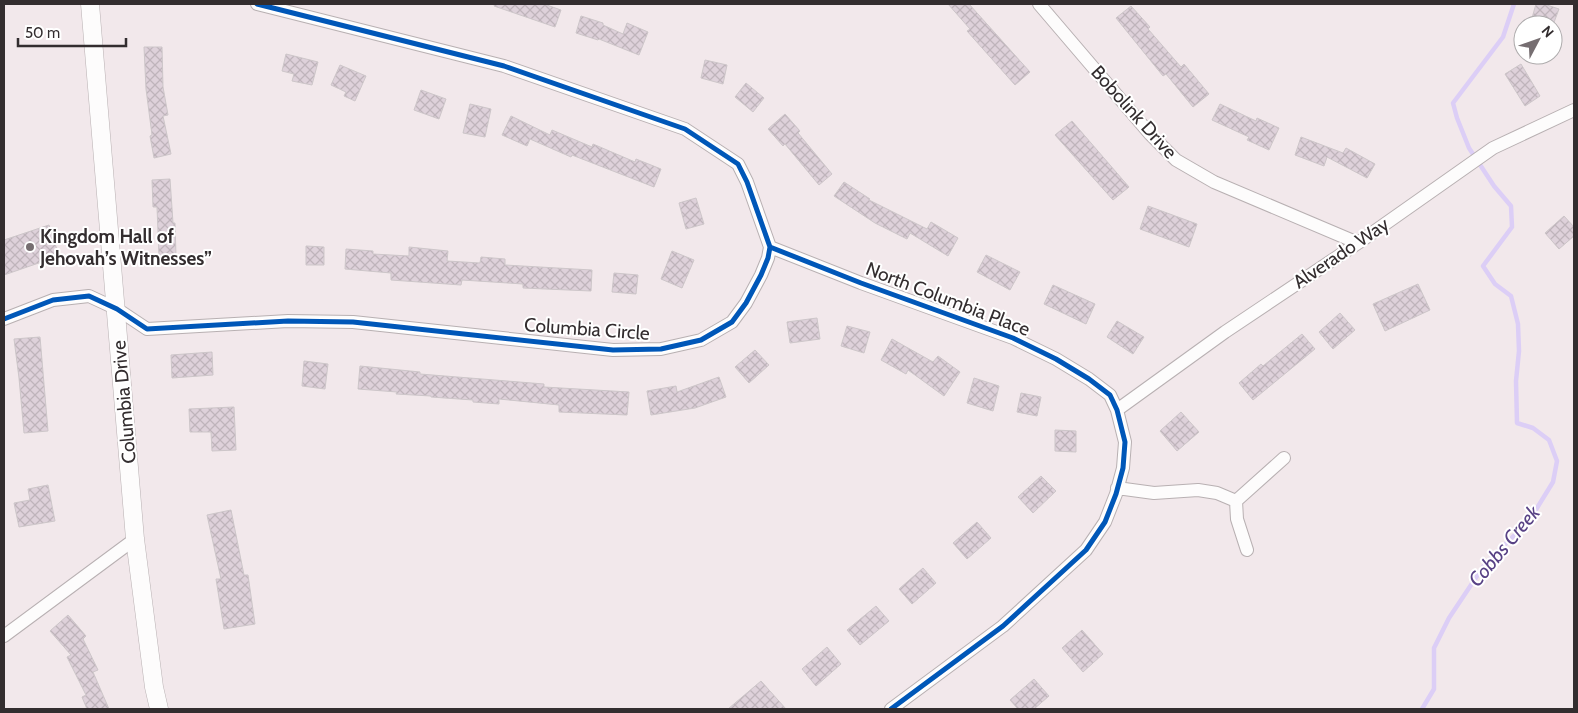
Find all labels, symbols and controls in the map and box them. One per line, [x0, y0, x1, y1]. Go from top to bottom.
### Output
scale bar [18, 15, 125, 47]
north arrow [1513, 15, 1563, 65]
text: N [1538, 22, 1558, 41]
text: 50 m [25, 24, 60, 42]
street label: Bobolink Drive [1086, 61, 1182, 163]
street label: Alverado Way [1289, 212, 1394, 293]
place label: Kingdom Hall of Jehovah’s Witnesses” [39, 225, 212, 270]
marker: Kingdom Hall of Jehovah’s Witnesses” [24, 241, 36, 253]
street label: North Columbia Place [863, 257, 1034, 341]
street label: Columbia Circle [523, 313, 651, 345]
street label: Columbia Drive [107, 339, 141, 465]
water label: Cobbs Creek [1463, 500, 1546, 591]

